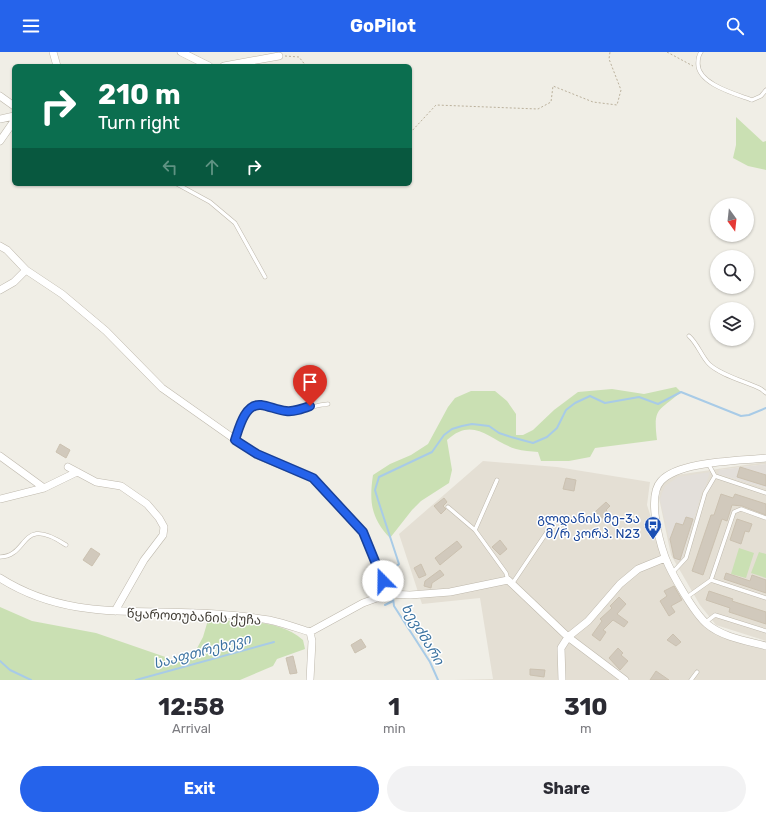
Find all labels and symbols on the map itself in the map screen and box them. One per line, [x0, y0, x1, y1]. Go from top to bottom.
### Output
north arrow [710, 198, 754, 242]
pin [293, 365, 327, 406]
place label: გლდანის მე-3ა მ/რ კორპ. N23 [537, 511, 640, 541]
bus stop icon: გლდანის მე-3ა მ/რ კორპ. N23 [643, 515, 663, 540]
position arrow [362, 560, 404, 602]
water label: ხევძმარი [398, 601, 448, 669]
street label: წყაროთუბანის ქუჩა [126, 605, 262, 628]
water label: სააფთრეხევი [152, 630, 254, 673]

